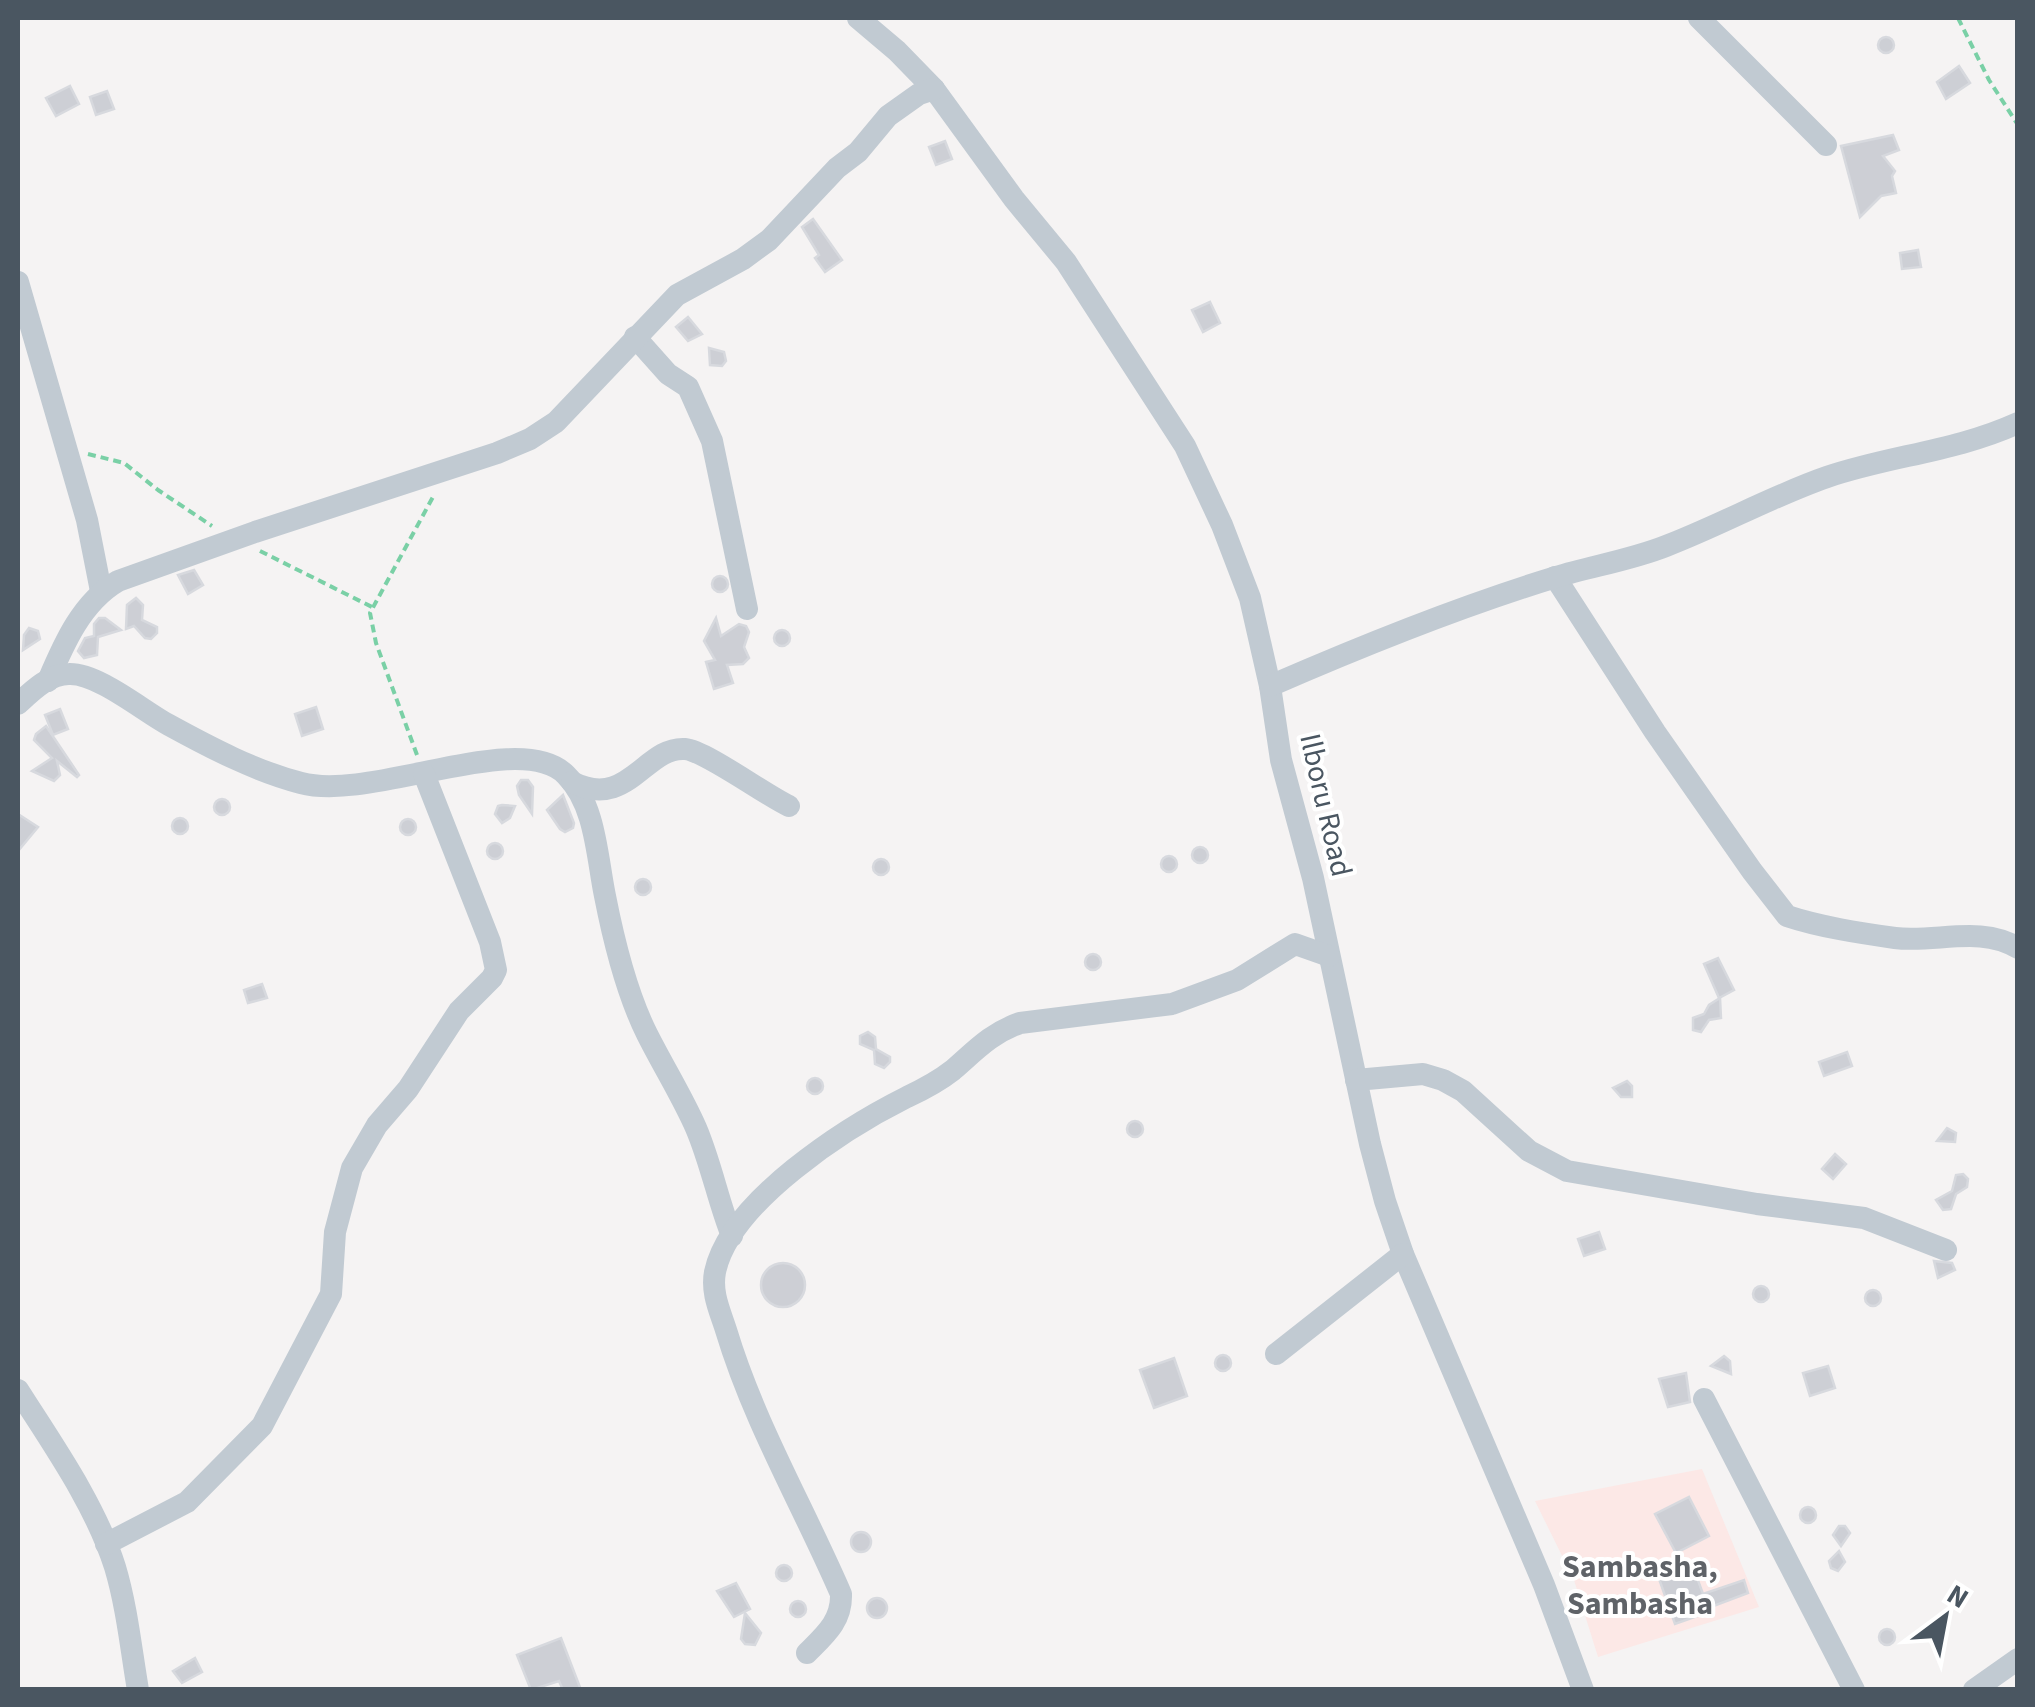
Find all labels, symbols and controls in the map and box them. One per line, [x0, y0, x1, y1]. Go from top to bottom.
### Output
street label: Ilboru Road [1288, 729, 1363, 881]
district label: Sambasha, Sambasha [1562, 1544, 1718, 1627]
north arrow [1895, 1567, 1995, 1667]
text: N [1939, 1575, 1976, 1619]

